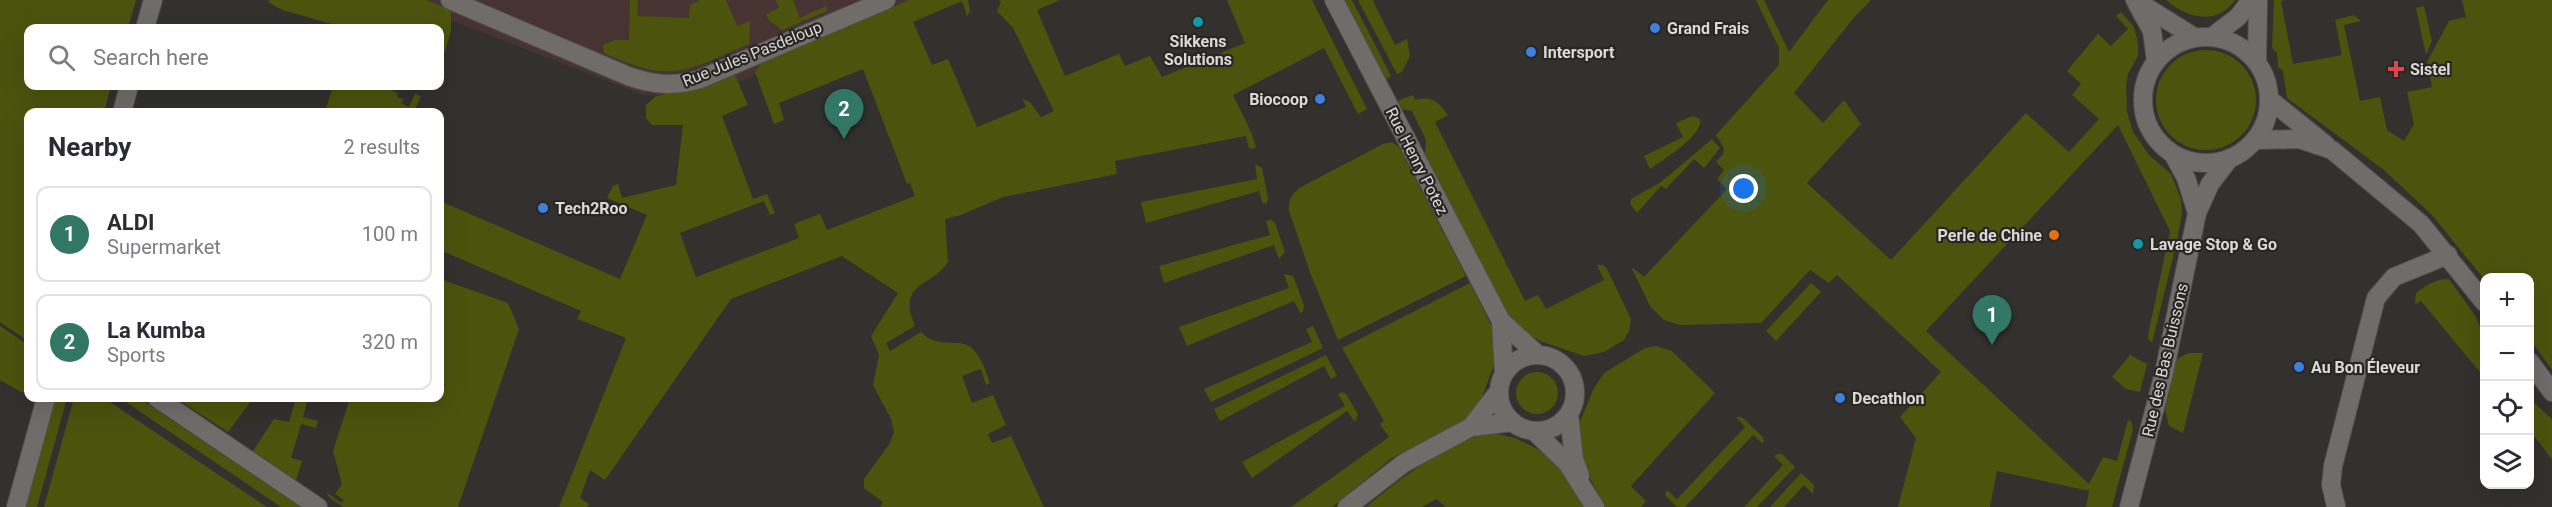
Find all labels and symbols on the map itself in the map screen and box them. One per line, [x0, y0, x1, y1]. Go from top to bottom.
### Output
marker: Sikkens Solutions [1191, 15, 1205, 29]
street label: Rue Jules Pasdeloup [680, 17, 824, 91]
place label: Grand Frais [1667, 19, 1749, 38]
marker: Grand Frais [1648, 21, 1662, 35]
place label: Sikkens Solutions [1164, 32, 1232, 69]
place label: Intersport [1543, 43, 1615, 62]
marker: Intersport [1524, 45, 1538, 59]
marker: Sistel [2387, 60, 2405, 78]
place label: Sistel [2410, 60, 2451, 79]
pin: 2 [824, 90, 864, 139]
place label: Biocoop [1249, 90, 1308, 109]
marker: Biocoop [1313, 92, 1327, 106]
street label: Rue Henry Potez [1382, 104, 1452, 218]
your location [1729, 174, 1758, 203]
place label: Tech2Roo [555, 199, 628, 218]
marker: Tech2Roo [536, 201, 550, 215]
place label: Perle de Chine [1938, 226, 2042, 245]
marker: Perle de Chine [2047, 228, 2061, 242]
place label: Lavage Stop & Go [2150, 235, 2277, 254]
marker: Lavage Stop & Go [2131, 237, 2145, 251]
street label: Rue des Bas Buissons [2138, 281, 2192, 439]
pin: 1 [1972, 296, 2012, 345]
place label: Au Bon Éleveur [2311, 358, 2420, 377]
marker: Au Bon Éleveur [2292, 360, 2306, 374]
place label: Decathlon [1852, 389, 1925, 408]
marker: Decathlon [1833, 391, 1847, 405]

